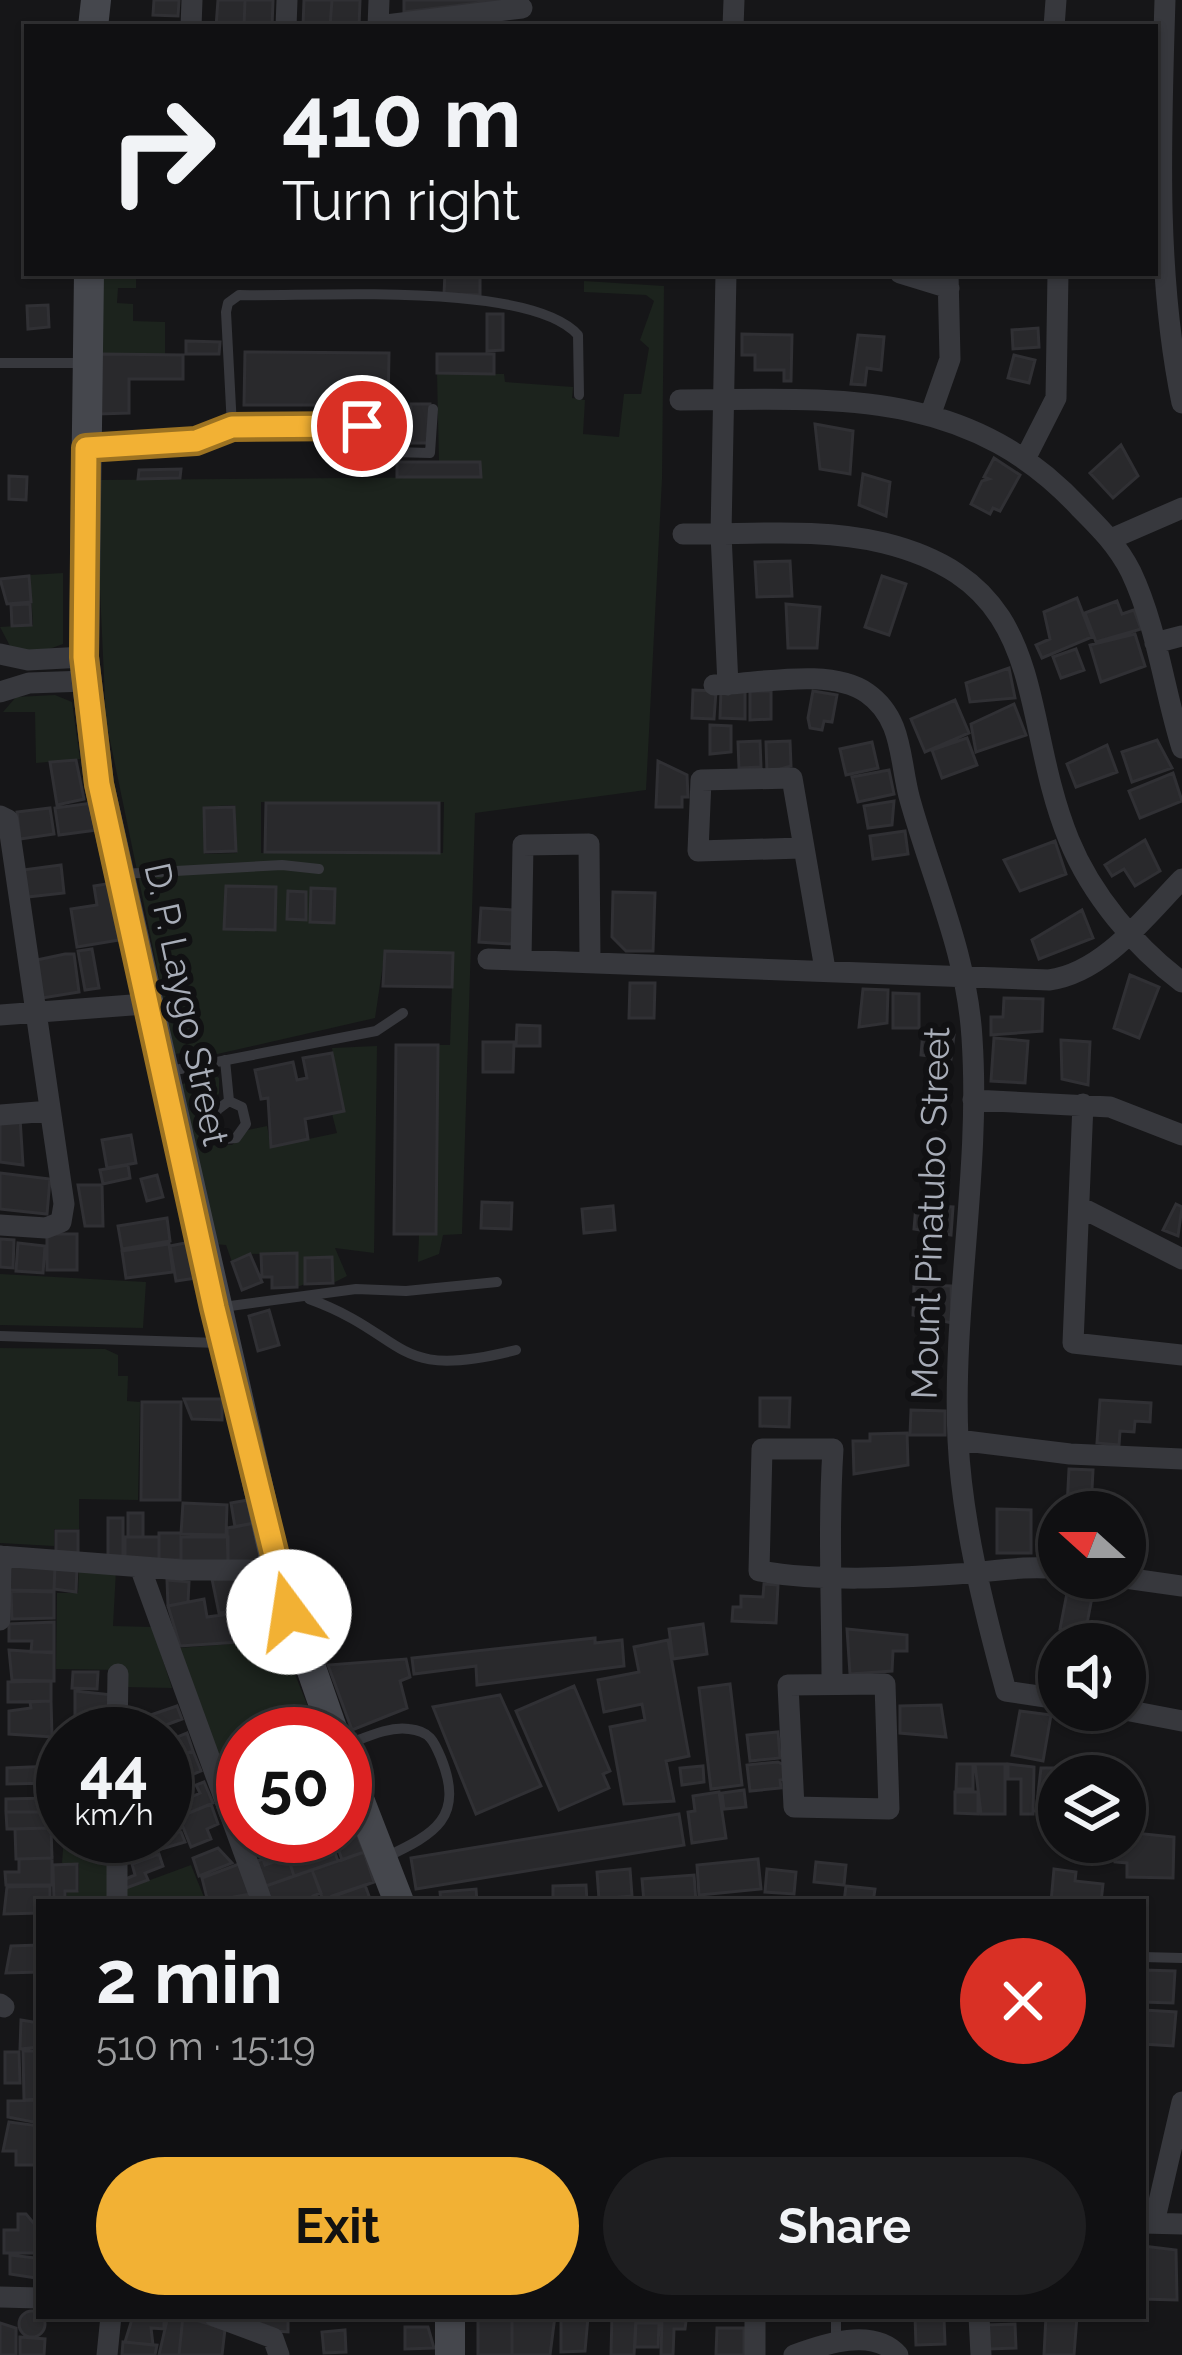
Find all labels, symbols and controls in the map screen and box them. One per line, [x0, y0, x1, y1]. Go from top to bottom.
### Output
text: 410 m [282, 68, 521, 167]
icon: right [84, 72, 240, 228]
text: Turn right [282, 169, 520, 233]
pin [311, 375, 413, 477]
icon: arrive [329, 393, 395, 459]
street label: D. P. Laygo Street [137, 859, 237, 1149]
street label: Mount Pinatubo Street [903, 1026, 957, 1400]
north arrow [1038, 1491, 1146, 1599]
map controls [1038, 1491, 1146, 1863]
position arrow [226, 1549, 352, 1675]
button: sound [1038, 1623, 1146, 1731]
speed limit sign: 50 [216, 1707, 372, 1863]
text: 44 [80, 1735, 148, 1805]
button: layers [1038, 1755, 1146, 1863]
text: km/h [74, 1797, 154, 1832]
text: 2 min [96, 1935, 283, 2020]
button: close [960, 1938, 1086, 2064]
text: 510 m · 15:19 [96, 2023, 316, 2069]
button: Exit [96, 2157, 579, 2295]
button: Share [603, 2157, 1086, 2295]

